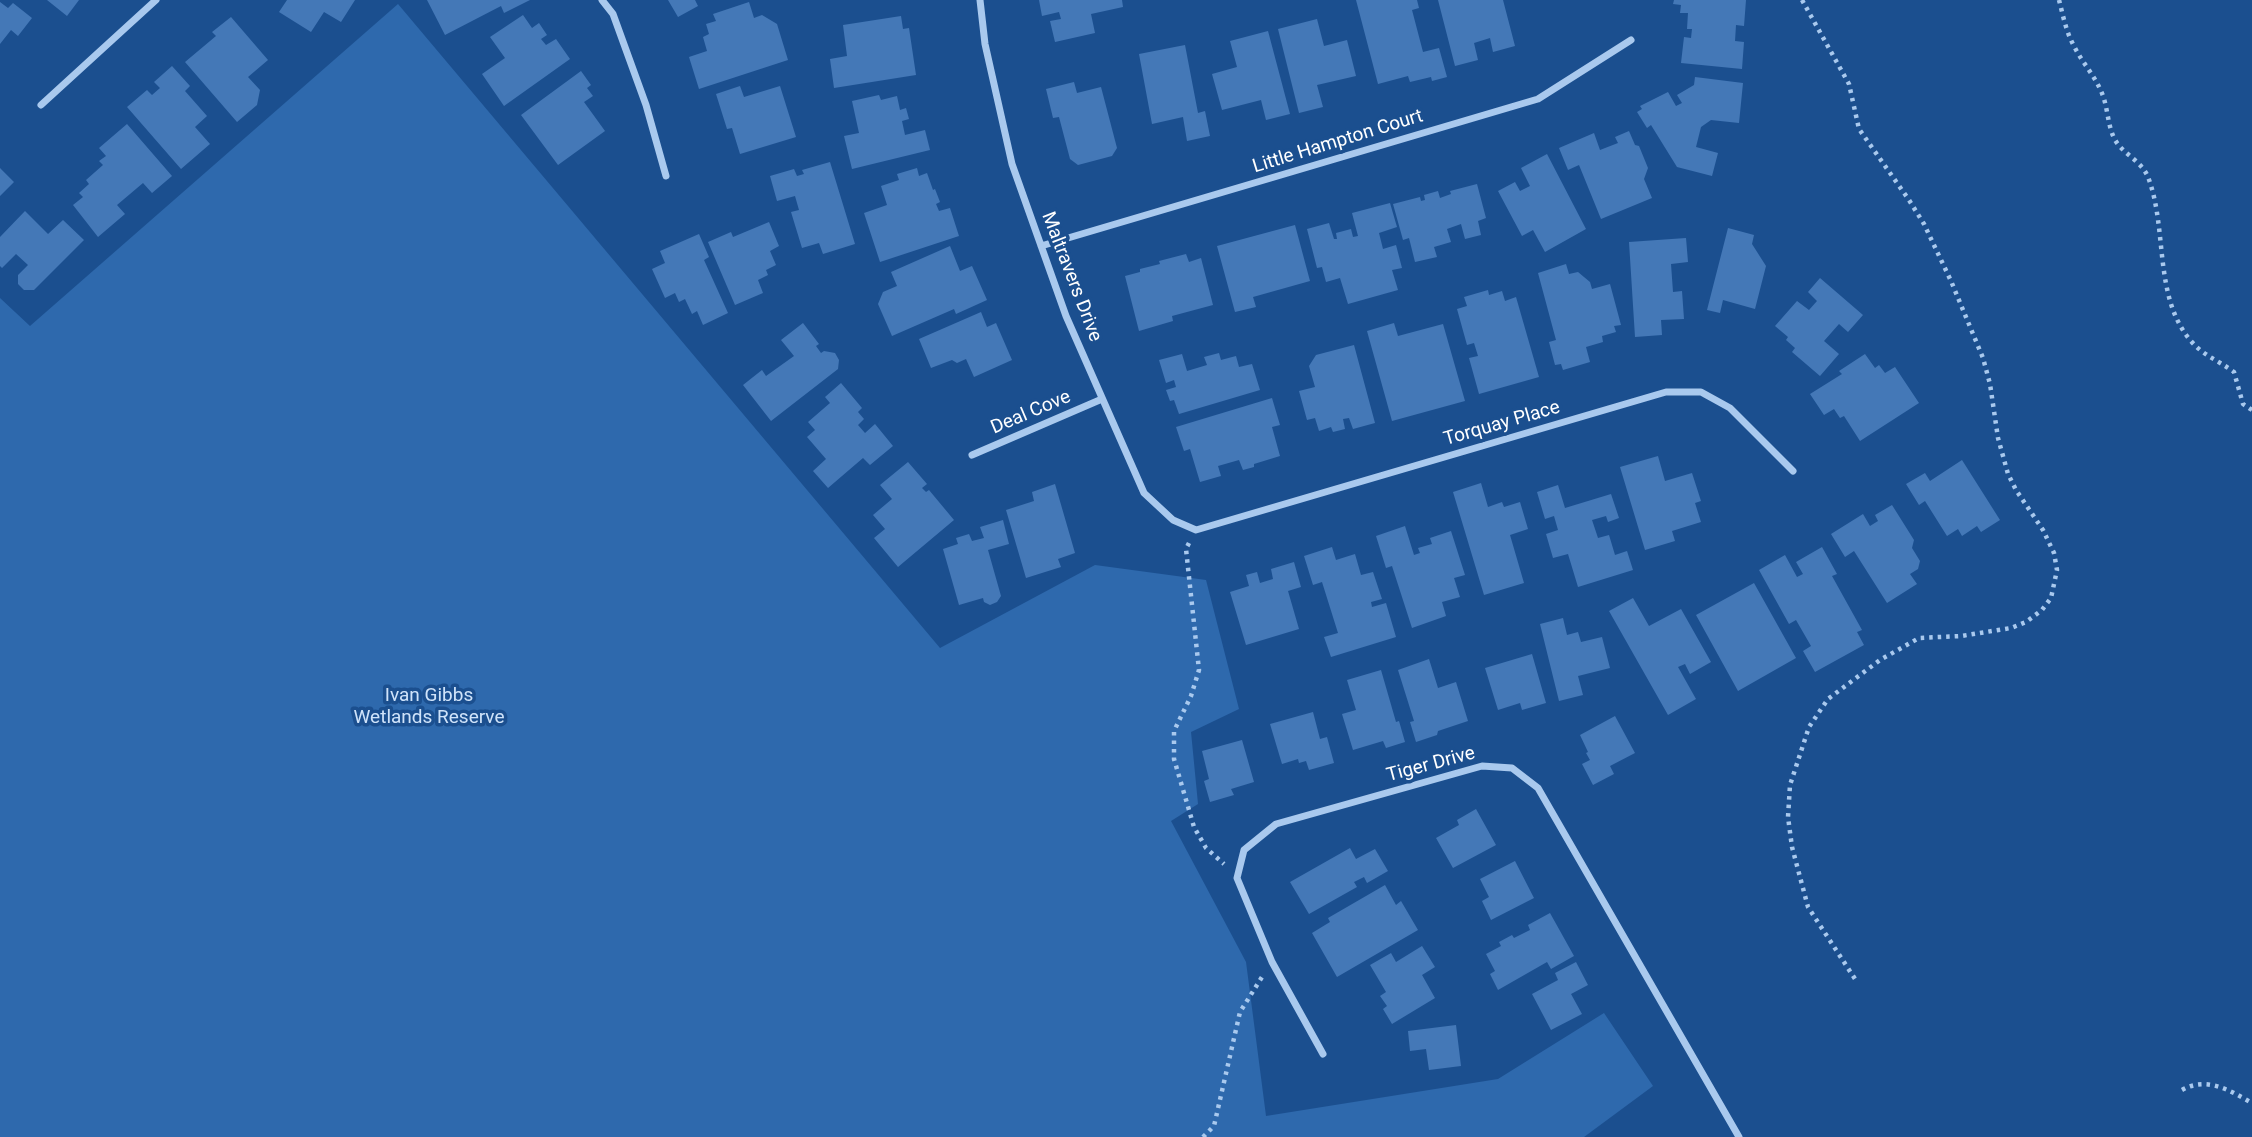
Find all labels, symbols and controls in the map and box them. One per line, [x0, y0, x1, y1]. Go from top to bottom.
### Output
street label: Little Hampton Court [1250, 105, 1426, 179]
street label: Maltravers Drive [1036, 209, 1106, 345]
street label: Deal Cove [988, 386, 1074, 440]
street label: Torquay Place [1441, 397, 1563, 451]
park label: Ivan Gibbs Wetlands Reserve [354, 685, 504, 729]
street label: Tiger Drive [1384, 742, 1478, 788]

